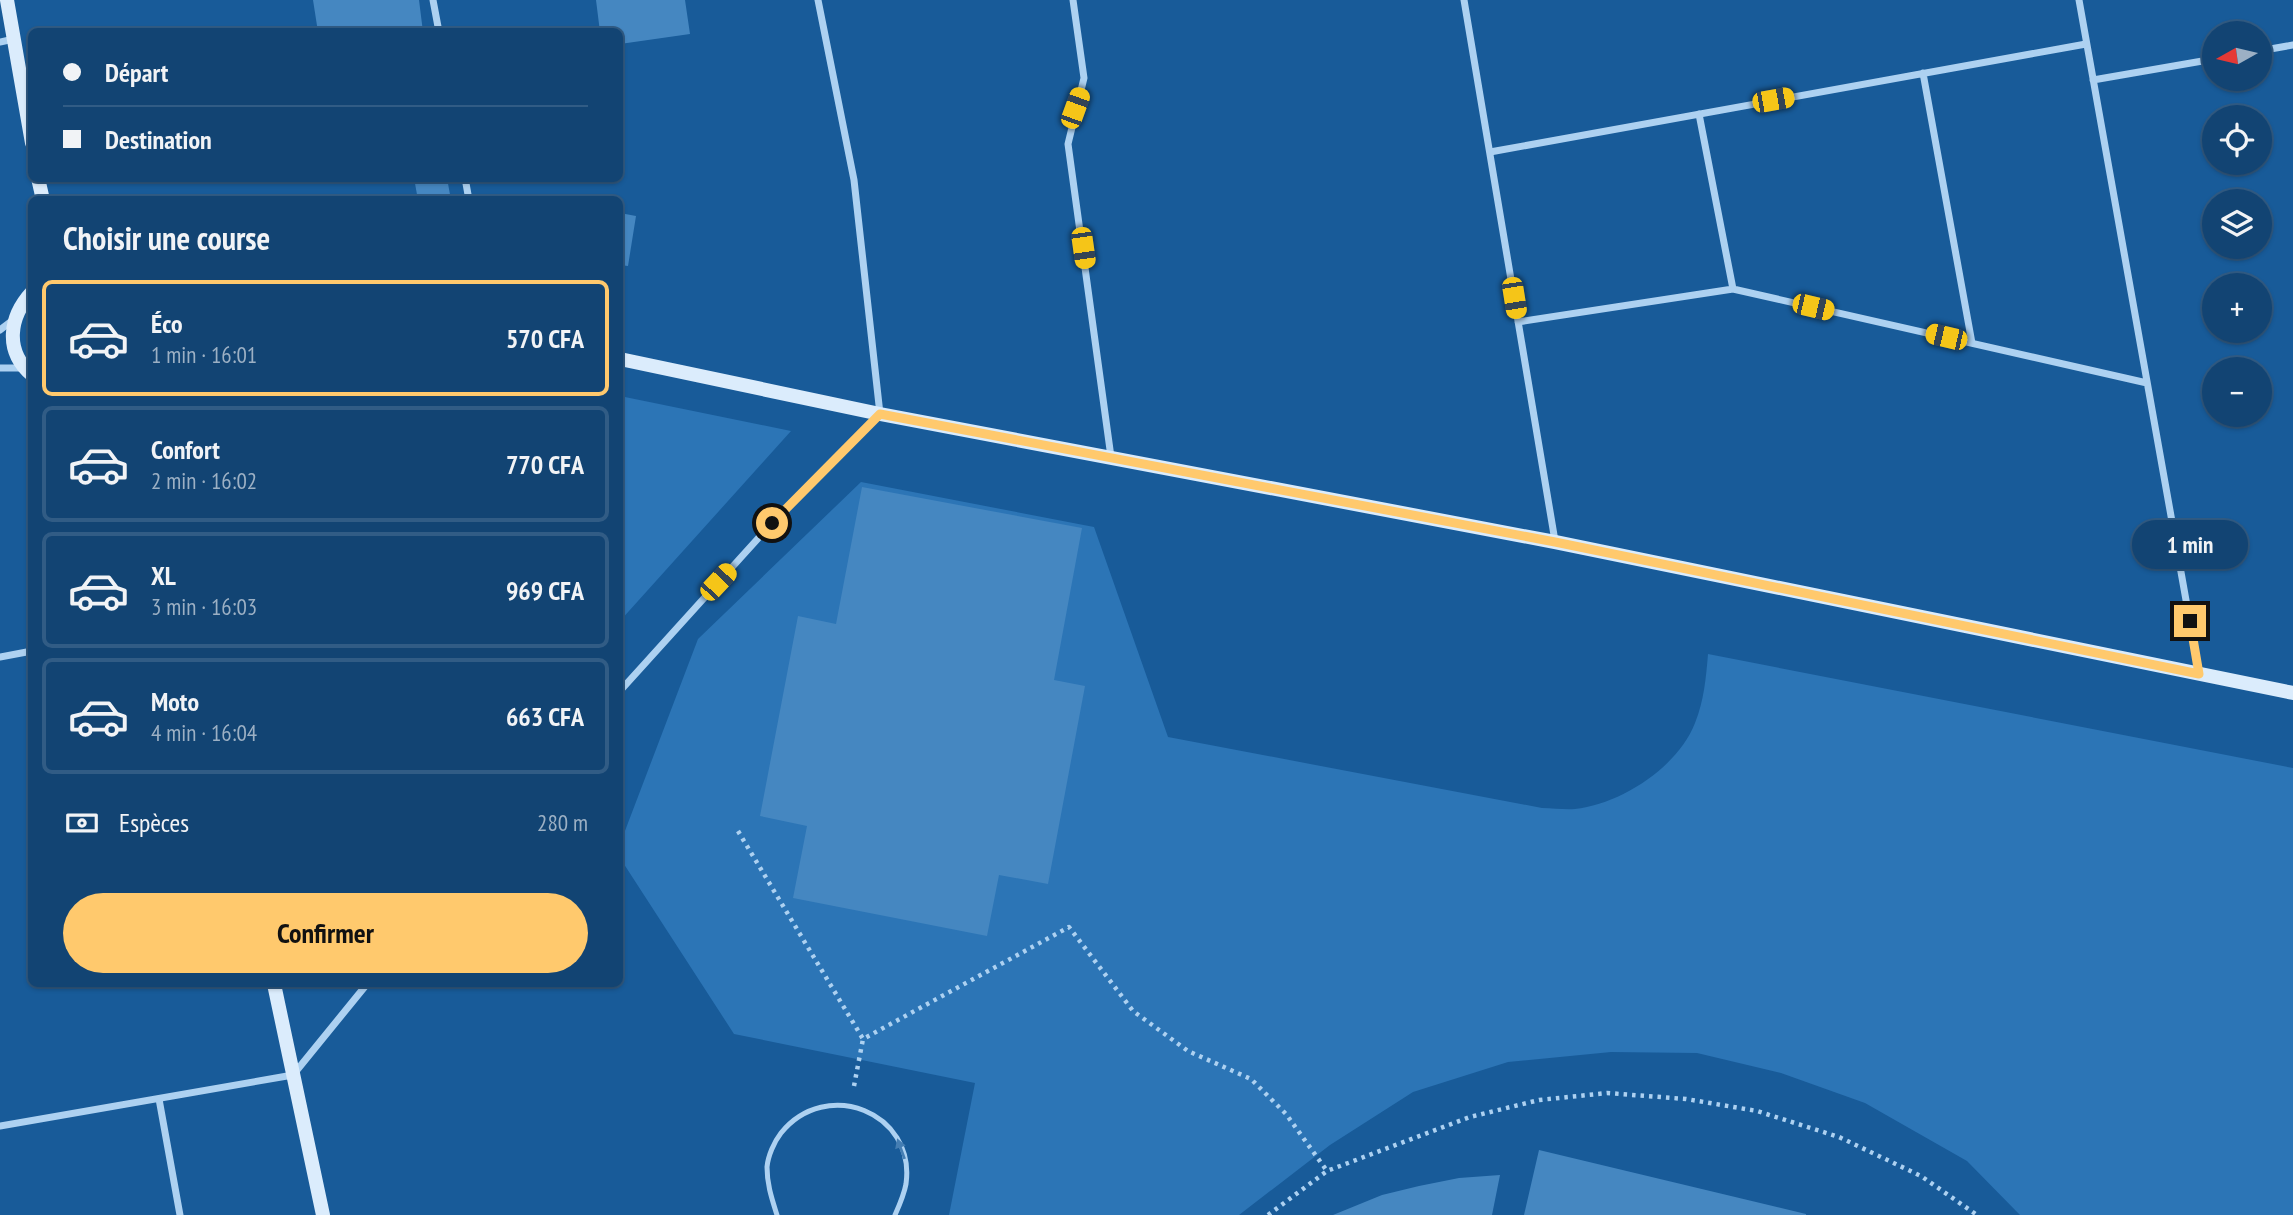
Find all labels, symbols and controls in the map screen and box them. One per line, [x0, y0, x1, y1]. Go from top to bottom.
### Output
north arrow [2202, 21, 2272, 91]
map controls [2202, 21, 2272, 427]
text: Départ [105, 56, 168, 89]
car [1058, 85, 1093, 131]
car [1751, 86, 1796, 114]
button: locate [2202, 105, 2272, 175]
text: Destination [105, 123, 212, 156]
button: layers [2202, 189, 2272, 259]
text: Choisir une course [63, 217, 270, 259]
car [1070, 226, 1097, 270]
button: + [2202, 273, 2272, 343]
car [1501, 276, 1528, 320]
car [1791, 292, 1836, 322]
icon: car [67, 307, 130, 370]
text: Éco [151, 307, 183, 340]
text: 570 CFA [506, 322, 584, 355]
car [1924, 322, 1969, 352]
text: 1 min · 16:01 [151, 340, 257, 369]
button: − [2202, 357, 2272, 427]
icon: car [67, 433, 130, 496]
text: Confort [151, 433, 220, 466]
text: 770 CFA [506, 448, 584, 481]
text: 2 min · 16:02 [151, 466, 257, 495]
route start [756, 507, 788, 539]
callout: 1 min [2132, 520, 2248, 568]
text: 1 min [2167, 530, 2213, 559]
icon: car [67, 559, 130, 622]
text: XL [151, 559, 176, 592]
car [696, 559, 741, 605]
text: 969 CFA [506, 574, 584, 607]
text: 3 min · 16:03 [151, 592, 257, 621]
route end [2174, 605, 2206, 637]
icon: car [67, 685, 130, 748]
text: Moto [151, 685, 199, 718]
text: 663 CFA [506, 700, 584, 733]
text: 4 min · 16:04 [151, 718, 257, 747]
icon: cash [63, 804, 101, 842]
text: Espèces [119, 806, 189, 839]
text: 280 m [537, 808, 588, 837]
button: Confirmer [63, 893, 588, 973]
one-way arrow [895, 1139, 906, 1160]

